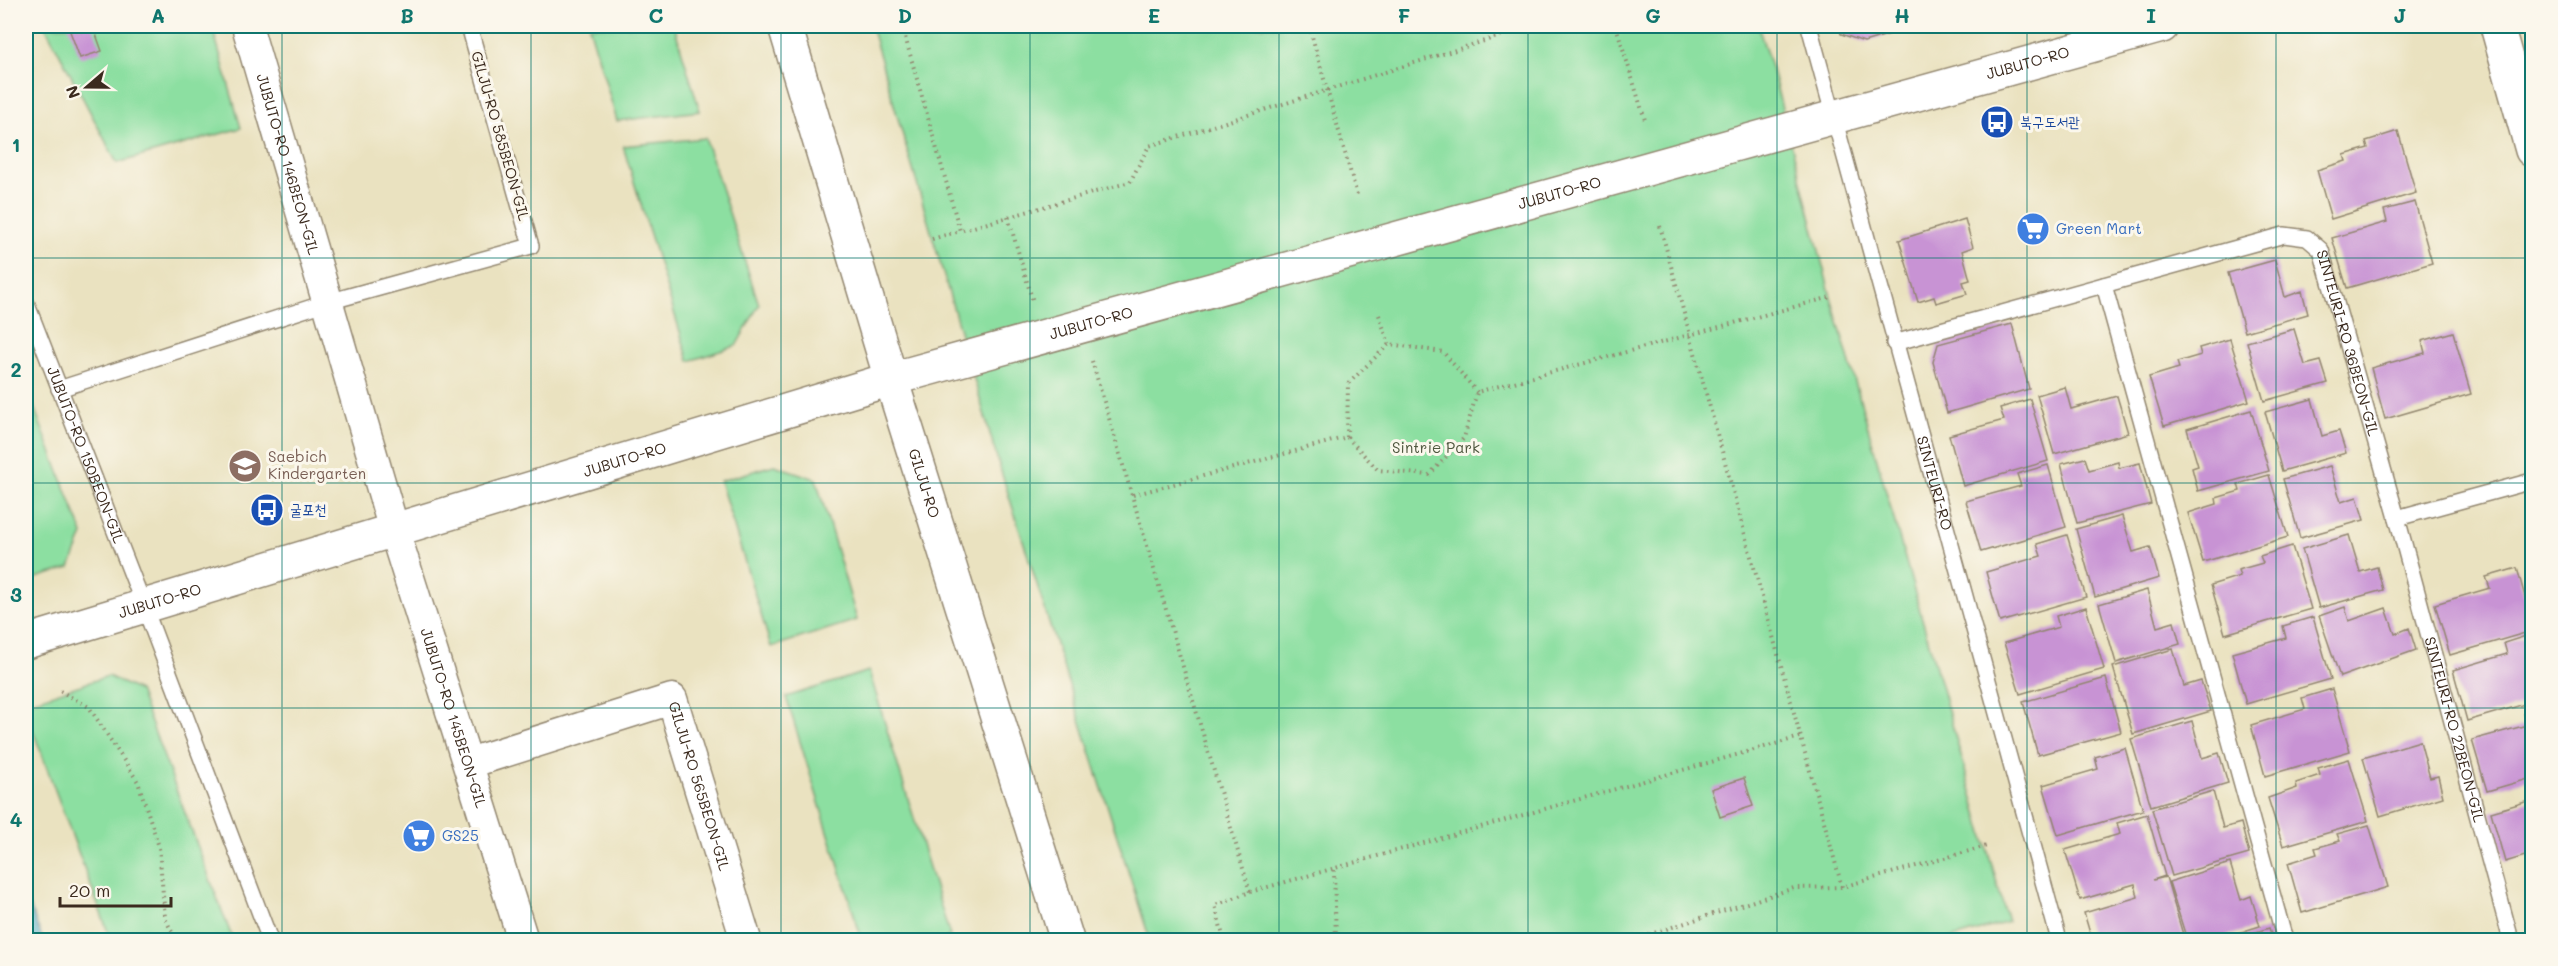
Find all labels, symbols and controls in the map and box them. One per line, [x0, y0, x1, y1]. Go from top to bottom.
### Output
text: A [151, 2, 165, 28]
text: B [400, 2, 414, 28]
text: C [649, 2, 664, 28]
text: D [898, 2, 912, 28]
text: E [1148, 2, 1160, 28]
text: F [1398, 2, 1411, 28]
text: G [1645, 2, 1661, 28]
text: H [1894, 2, 1910, 28]
text: I [2146, 2, 2156, 28]
text: J [2393, 2, 2407, 28]
street label: JUBUTO-RO [1984, 41, 2072, 83]
street label: GILJU-RO 585BEON-GIL [467, 48, 535, 223]
north arrow [57, 57, 117, 117]
street label: JUBUTO-RO 146BEON-GIL [252, 71, 324, 257]
text: N [60, 83, 84, 102]
bus stop icon: 북구도서관 [1979, 104, 2015, 140]
place label: 북구도서관 [2020, 111, 2080, 131]
text: 1 [12, 131, 20, 157]
street label: JUBUTO-RO [1515, 171, 1603, 213]
supermarket icon: Green Mart [2015, 211, 2051, 247]
place label: Green Mart [2056, 218, 2142, 238]
street label: SINTEURI-RO 36BEON-GIL [2312, 247, 2384, 438]
street label: JUBUTO-RO [1047, 301, 1135, 344]
text: 2 [10, 356, 22, 382]
street label: JUBUTO-RO 150BEON-GIL [43, 363, 130, 546]
street label: SINTEURI-RO [1913, 433, 1958, 533]
street label: JUBUTO-RO [581, 437, 669, 481]
park label: Sintrie Park [1392, 437, 1480, 457]
place label: Saebich Kindergarten [268, 446, 366, 483]
street label: GILJU-RO [904, 446, 945, 520]
school or university icon: Saebich Kindergarten [227, 448, 263, 484]
bus stop icon: 굴포천 [249, 492, 285, 528]
place label: 굴포천 [290, 499, 326, 519]
street label: JUBUTO-RO [116, 578, 204, 622]
text: 3 [10, 581, 22, 607]
street label: JUBUTO-RO 145BEON-GIL [416, 625, 492, 810]
street label: SINTEURI-RO 22BEON-GIL [2420, 634, 2490, 824]
street label: GILJU-RO 565BEON-GIL [664, 699, 735, 873]
text: 4 [10, 806, 23, 832]
supermarket icon: GS25 [401, 818, 437, 854]
place label: GS25 [442, 825, 479, 845]
scale bar [60, 870, 171, 908]
text: 20 m [69, 878, 110, 902]

